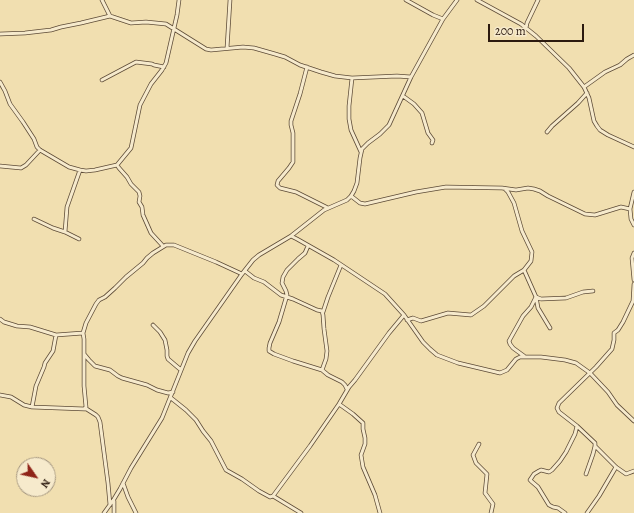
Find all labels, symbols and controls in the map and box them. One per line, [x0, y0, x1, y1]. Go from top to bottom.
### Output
scale bar [490, 16, 586, 42]
text: 200 m [495, 23, 526, 39]
north arrow [16, 457, 56, 497]
text: N [37, 476, 54, 491]

